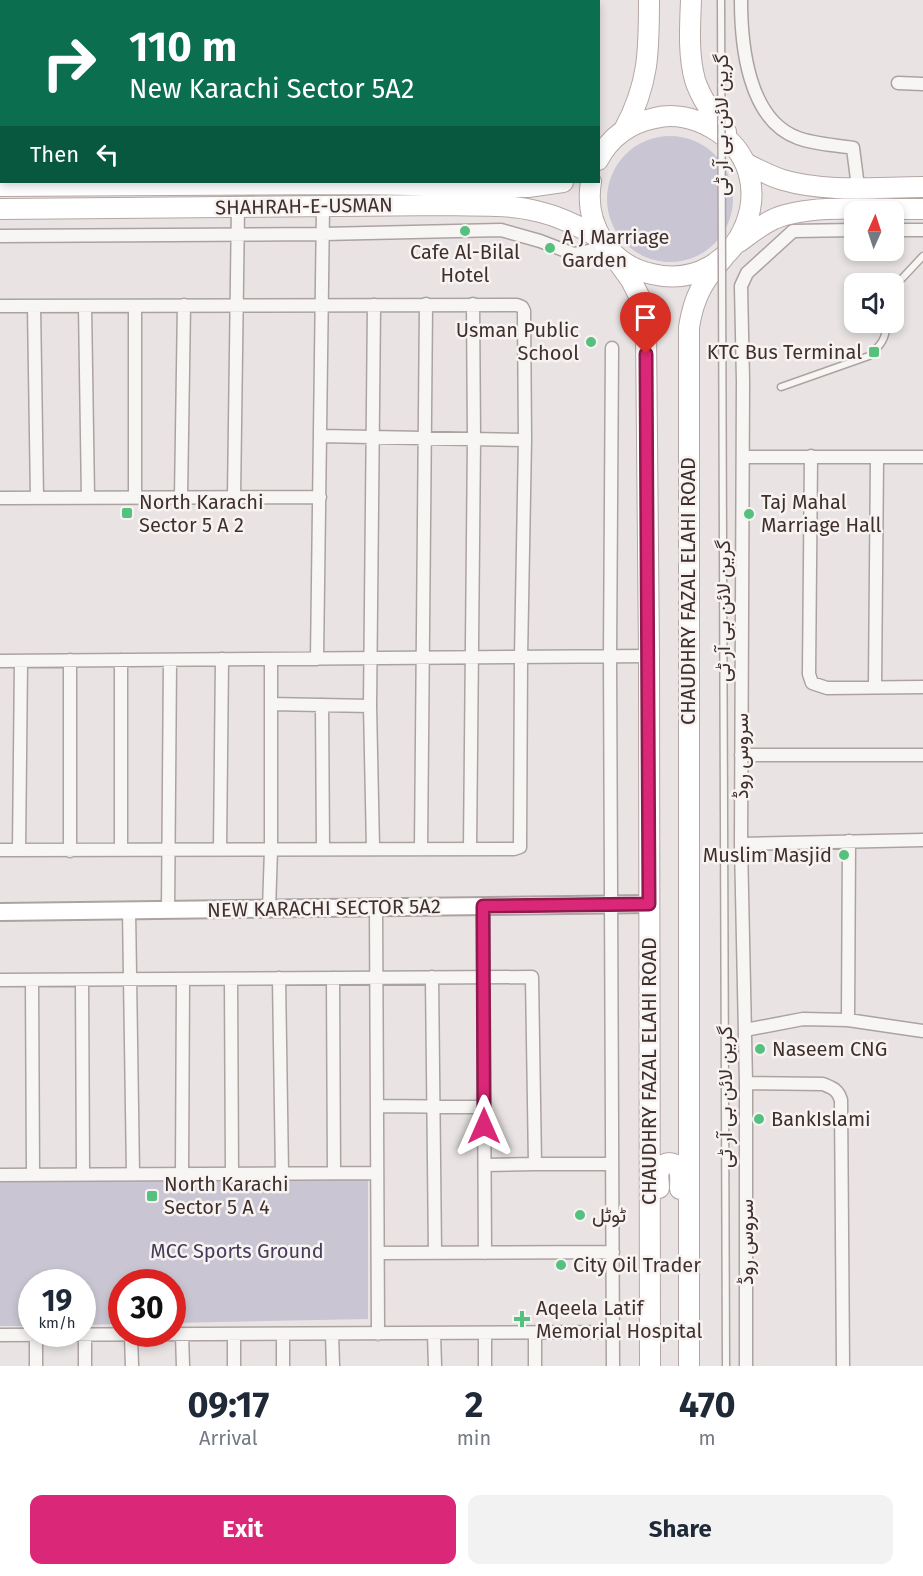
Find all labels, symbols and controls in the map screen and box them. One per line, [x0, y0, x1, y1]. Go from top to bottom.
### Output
text: 110 m [129, 22, 237, 72]
icon: right [30, 24, 108, 102]
street label: گرین لائن بی آر ٹی [709, 54, 734, 196]
text: New Karachi Sector 5A2 [129, 73, 414, 105]
icon: left [91, 138, 124, 171]
text: Then [30, 141, 79, 168]
street label: SHAHRAH-E-USMAN [215, 192, 393, 220]
north arrow [844, 201, 904, 261]
map controls [844, 201, 904, 333]
marker: Cafe Al-Bilal Hotel [458, 224, 472, 238]
place label: A J Marriage Garden [562, 225, 669, 272]
place label: Cafe Al-Bilal Hotel [410, 240, 520, 287]
marker: A J Marriage Garden [543, 241, 557, 255]
button: sound [844, 273, 904, 333]
pin [620, 292, 671, 354]
icon: arrive [629, 301, 662, 334]
place label: Usman Public School [456, 318, 579, 365]
marker: Usman Public School [584, 335, 598, 349]
place label: KTC Bus Terminal [707, 340, 862, 364]
marker: KTC Bus Terminal [867, 345, 881, 359]
street label: CHAUDHRY FAZAL ELAHI ROAD [676, 457, 700, 725]
place label: North Karachi Sector 5 A 2 [139, 490, 264, 537]
place label: Taj Mahal Marriage Hall [761, 490, 882, 537]
marker: North Karachi Sector 5 A 2 [120, 506, 134, 520]
marker: Taj Mahal Marriage Hall [742, 507, 756, 521]
street label: گرین لائن بی آر ٹی [711, 540, 736, 682]
street label: سروس روڈ [729, 713, 754, 799]
place label: Muslim Masjid [703, 843, 832, 867]
marker: Muslim Masjid [837, 848, 851, 862]
street label: NEW KARACHI SECTOR 5A2 [207, 894, 441, 922]
street label: CHAUDHRY FAZAL ELAHI ROAD [637, 937, 661, 1205]
street label: گرین لائن بی آر ٹی [713, 1026, 738, 1168]
place label: Naseem CNG [772, 1037, 887, 1061]
marker: Naseem CNG [753, 1042, 767, 1056]
position arrow [452, 1094, 516, 1158]
place label: BankIslami [771, 1107, 871, 1131]
marker: BankIslami [752, 1112, 766, 1126]
place label: North Karachi Sector 5 A 4 [164, 1172, 289, 1219]
marker: North Karachi Sector 5 A 4 [145, 1189, 159, 1203]
street label: سروس روڈ [734, 1199, 759, 1285]
place label: ٹوٹل [592, 1203, 626, 1228]
marker: ٹوٹل [573, 1208, 587, 1222]
park label: MCC Sports Ground [150, 1239, 324, 1263]
place label: City Oil Trader [573, 1253, 701, 1277]
marker: City Oil Trader [554, 1258, 568, 1272]
speed limit sign: 30 [108, 1269, 186, 1347]
text: 19 [42, 1283, 72, 1319]
place label: Aqeela Latif Memorial Hospital [536, 1296, 702, 1343]
marker: Aqeela Latif Memorial Hospital [513, 1310, 531, 1328]
text: km/h [38, 1314, 76, 1332]
text: 09:17 [187, 1383, 269, 1427]
text: 2 [465, 1383, 483, 1427]
text: 470 [679, 1383, 736, 1427]
text: Arrival [199, 1426, 258, 1450]
text: min [457, 1426, 491, 1450]
text: m [699, 1426, 716, 1450]
button: Exit [30, 1495, 456, 1564]
button: Share [468, 1495, 893, 1564]

